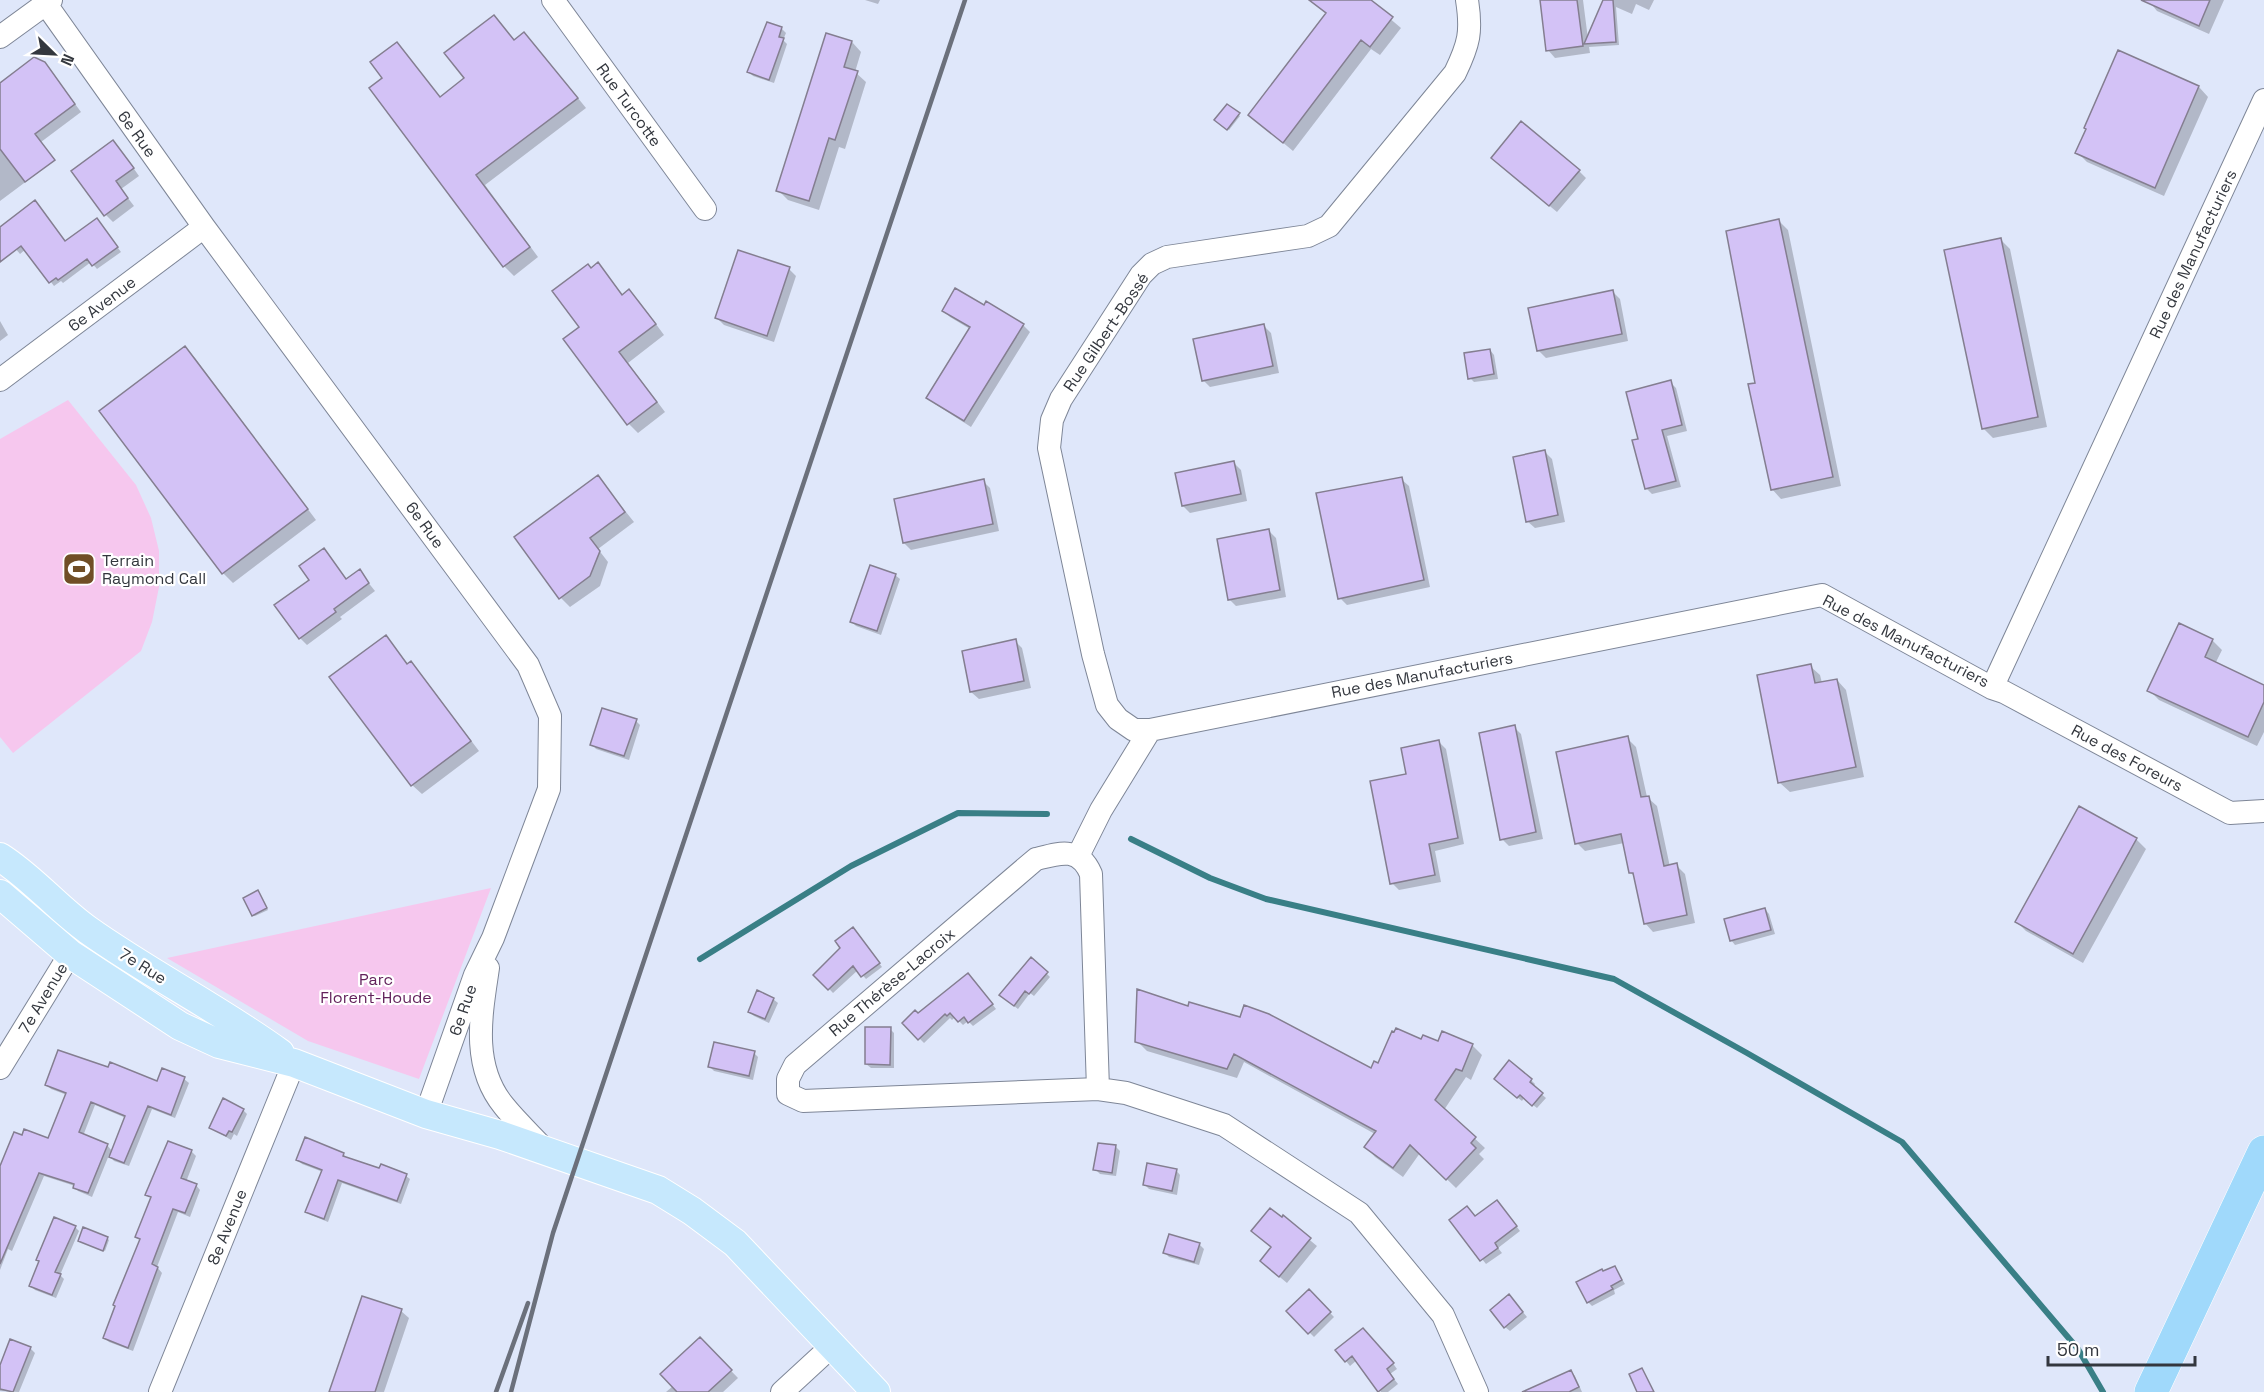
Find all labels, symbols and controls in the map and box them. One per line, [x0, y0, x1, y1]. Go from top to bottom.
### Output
north arrow [24, 24, 84, 84]
text: N [55, 51, 79, 69]
street label: Rue Turcotte [592, 59, 666, 151]
street label: 6e Rue [113, 106, 161, 162]
street label: Rue des Manufacturiers [2145, 166, 2241, 342]
street label: Rue Gilbert-Bossé [1058, 269, 1154, 395]
street label: 6e Avenue [64, 272, 140, 336]
street label: 6e Rue [401, 497, 449, 553]
place label: Terrain Raymond Call [102, 550, 206, 589]
sports icon: Terrain Raymond Call [61, 551, 97, 587]
street label: Rue des Manufacturiers [1819, 590, 1993, 692]
street label: Rue des Manufacturiers [1330, 647, 1514, 703]
street label: Rue des Foreurs [2068, 720, 2186, 796]
street label: Rue Thérèse-Lacroix [825, 923, 959, 1041]
street label: 7e Rue [115, 943, 171, 989]
street label: 7e Avenue [14, 959, 72, 1037]
park label: Parc Florent-Houde [320, 969, 432, 1008]
street label: 6e Rue [444, 982, 482, 1038]
street label: 8e Avenue [202, 1186, 252, 1268]
scale bar [2048, 1329, 2195, 1367]
text: 50 m [2057, 1338, 2099, 1361]

